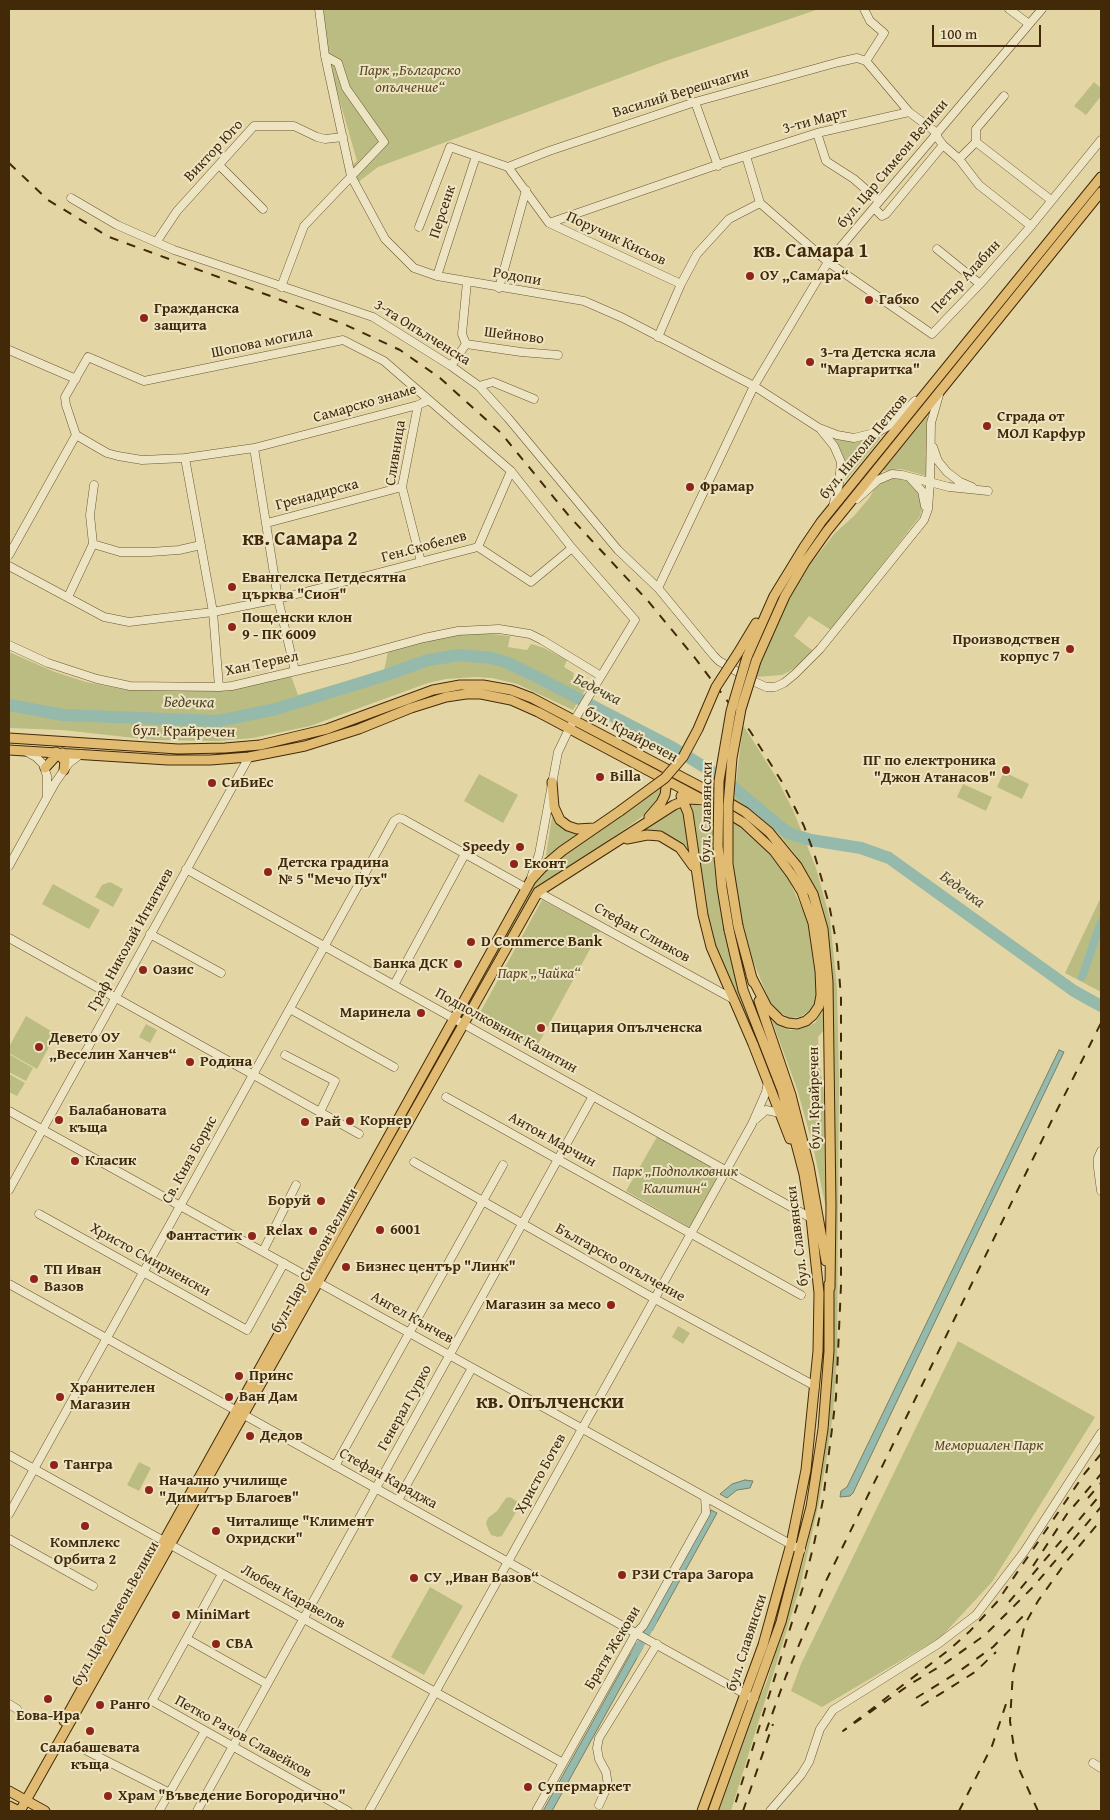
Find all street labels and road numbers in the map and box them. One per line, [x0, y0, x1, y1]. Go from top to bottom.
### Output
street label: Василий Верешчагин [611, 64, 751, 122]
street label: бул. Цар Симеон Велики [834, 96, 952, 232]
street label: 3-ти Март [781, 104, 849, 138]
street label: Виктор Юго [181, 116, 247, 186]
street label: Персенк [426, 183, 460, 241]
street label: Поручик Кисьов [563, 208, 669, 270]
street label: Петър Алабин [927, 237, 1005, 317]
street label: Родопи [491, 264, 543, 290]
street label: 3-та Опълченска [371, 296, 473, 370]
street label: Шопова могила [210, 323, 314, 363]
street label: Шейново [483, 323, 545, 349]
street label: Самарско знаме [311, 381, 419, 427]
street label: бул. Никола Петков [816, 391, 912, 503]
street label: Сливница [382, 419, 410, 487]
street label: Гренадирска [274, 475, 360, 515]
street label: Ген.Скобелев [379, 527, 469, 567]
street label: Хан Тервел [224, 647, 300, 681]
street label: бул. Крайречен [581, 703, 681, 767]
street label: бул. Крайречен [132, 722, 236, 742]
street label: бул. Славянски [697, 761, 717, 863]
street label: Граф Николай Игнатиев [84, 865, 178, 1015]
street label: Стефан Сливков [591, 899, 693, 967]
street label: Подполковник Калитин [432, 984, 580, 1078]
street label: бул. Крайречен [805, 1046, 825, 1150]
street label: Антон Марчин [505, 1109, 599, 1171]
street label: Св. Княз Борис [158, 1113, 222, 1207]
street label: бул. Цар Симеон Велики [268, 1185, 362, 1337]
street label: бул. Славянски [783, 1185, 813, 1287]
street label: Христо Смирненски [87, 1219, 213, 1301]
street label: Българско опълчение [552, 1220, 688, 1306]
street label: Ангел Кънчев [367, 1288, 457, 1348]
street label: Генерал Гурко [374, 1362, 436, 1454]
street label: Христо Ботев [512, 1431, 570, 1517]
street label: Стефан Караджа [336, 1445, 440, 1513]
street label: бул. Цар Симеон Велики [69, 1538, 163, 1690]
street label: Любен Каравелов [238, 1561, 348, 1633]
street label: бул. Славянски [723, 1592, 771, 1694]
street label: Братя Жекови [581, 1603, 645, 1693]
street label: Петко Рачов Славейков [171, 1692, 315, 1782]

